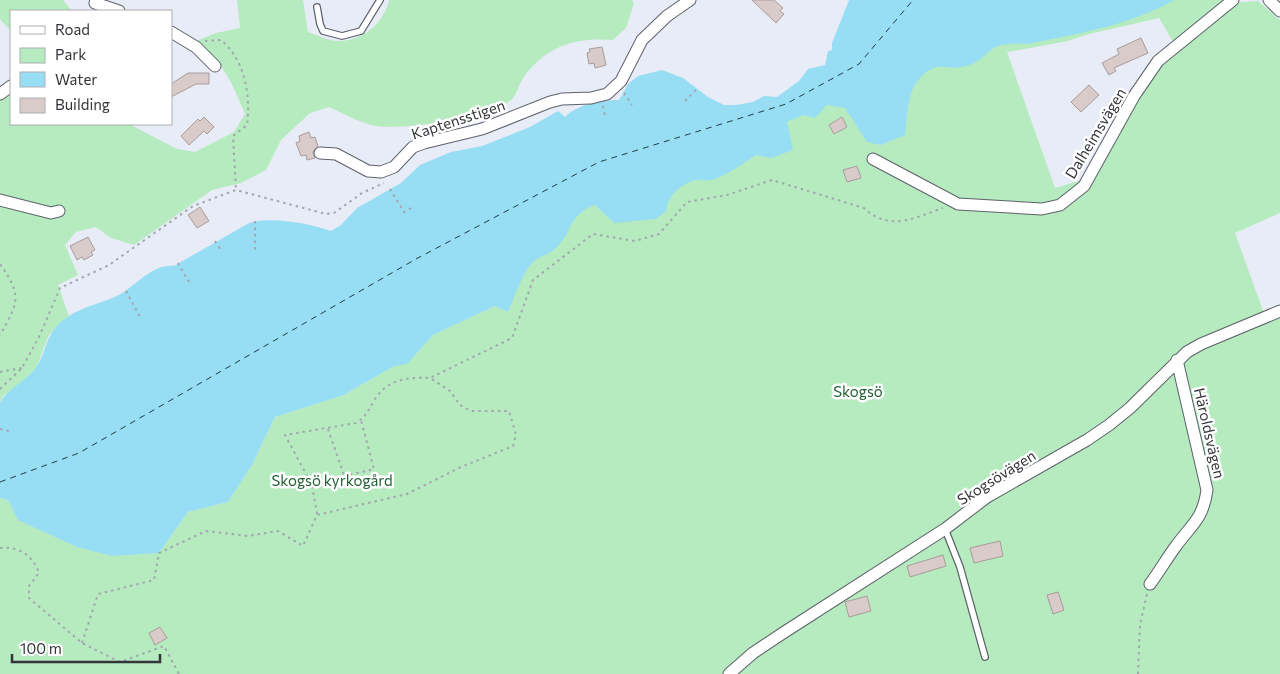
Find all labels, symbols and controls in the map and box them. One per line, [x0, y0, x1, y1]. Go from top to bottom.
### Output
legend [10, 10, 172, 125]
text: Road [55, 20, 90, 38]
text: Park [55, 45, 86, 63]
text: Water [55, 70, 97, 88]
street label: Dalheimsvägen [1061, 84, 1129, 182]
text: Building [55, 95, 110, 113]
street label: Kaptensstigen [409, 95, 507, 143]
park label: Skogsö [833, 382, 883, 400]
street label: Häroldsvägen [1191, 386, 1229, 480]
street label: Skogsövägen [953, 446, 1039, 508]
park label: Skogsö kyrkogård [271, 471, 393, 489]
scale bar [12, 632, 160, 664]
text: 100 m [20, 639, 62, 657]

